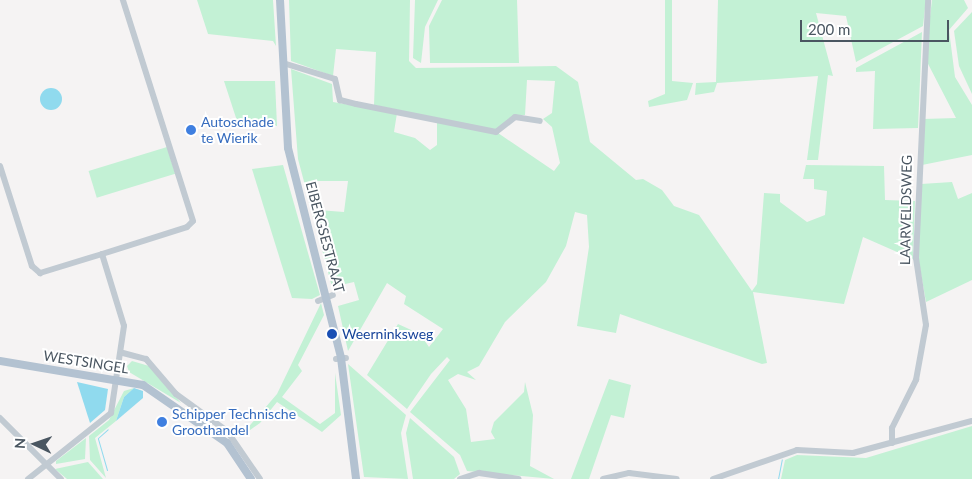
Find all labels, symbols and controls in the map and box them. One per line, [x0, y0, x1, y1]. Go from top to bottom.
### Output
scale bar [802, 10, 951, 42]
text: 200 m [808, 20, 850, 38]
place label: Autoschade te Wierik [201, 114, 274, 146]
marker: Autoschade te Wierik [185, 124, 197, 136]
street label: LAARVELDSWEG [897, 155, 915, 265]
street label: EIBERGSESTRAAT [302, 179, 348, 295]
place label: Weerninksweg [342, 326, 433, 342]
marker: Weerninksweg [326, 328, 338, 340]
street label: WESTSINGEL [42, 347, 130, 377]
place label: Schipper Technische Groothandel [172, 406, 297, 438]
marker: Schipper Technische Groothandel [156, 416, 168, 428]
north arrow [10, 419, 60, 469]
text: N [11, 437, 28, 449]

